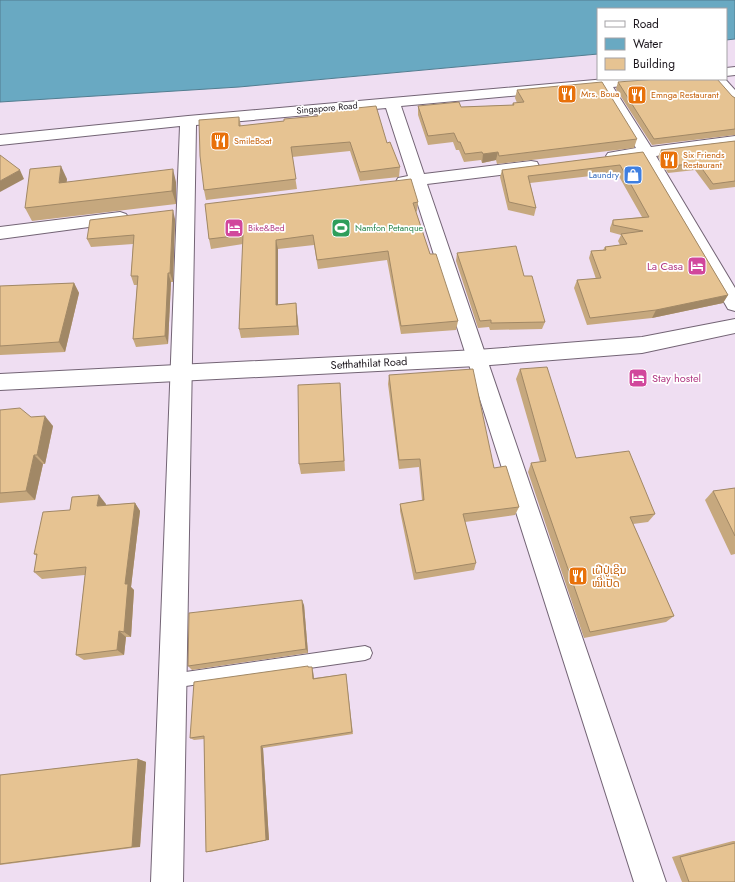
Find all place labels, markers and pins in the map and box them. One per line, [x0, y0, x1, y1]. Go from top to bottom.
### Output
restaurant icon: Mrs. Boua [556, 83, 578, 105]
restaurant icon: Emnga Restaurant [626, 84, 648, 106]
place label: Mrs. Boua [581, 87, 619, 100]
place label: Emnga Restaurant [651, 88, 720, 101]
restaurant icon: SmileBoat [209, 130, 231, 152]
place label: SmileBoat [234, 134, 272, 147]
place label: Six Friends Restaurant [683, 148, 725, 171]
restaurant icon: Six Friends Restaurant [658, 149, 680, 171]
shop icon: Laundry [622, 164, 644, 186]
place label: Laundry [589, 168, 619, 181]
hotel icon: Bike&Bed [223, 217, 245, 239]
sports icon: Namfon Petanque [330, 217, 352, 239]
place label: Bike&Bed [248, 221, 285, 234]
place label: Namfon Petanque [355, 221, 424, 234]
hotel icon: La Casa [686, 255, 708, 277]
place label: La Casa [647, 258, 683, 274]
hotel icon: Stay hostel [627, 367, 649, 389]
place label: Stay hostel [652, 370, 701, 386]
place label: ເຝີປູ່ເຊີນ ໝີ່ເປັດ [592, 562, 626, 591]
restaurant icon: ເຝີປູ່ເຊີນ ໝີ່ເປັດ [567, 565, 589, 587]

